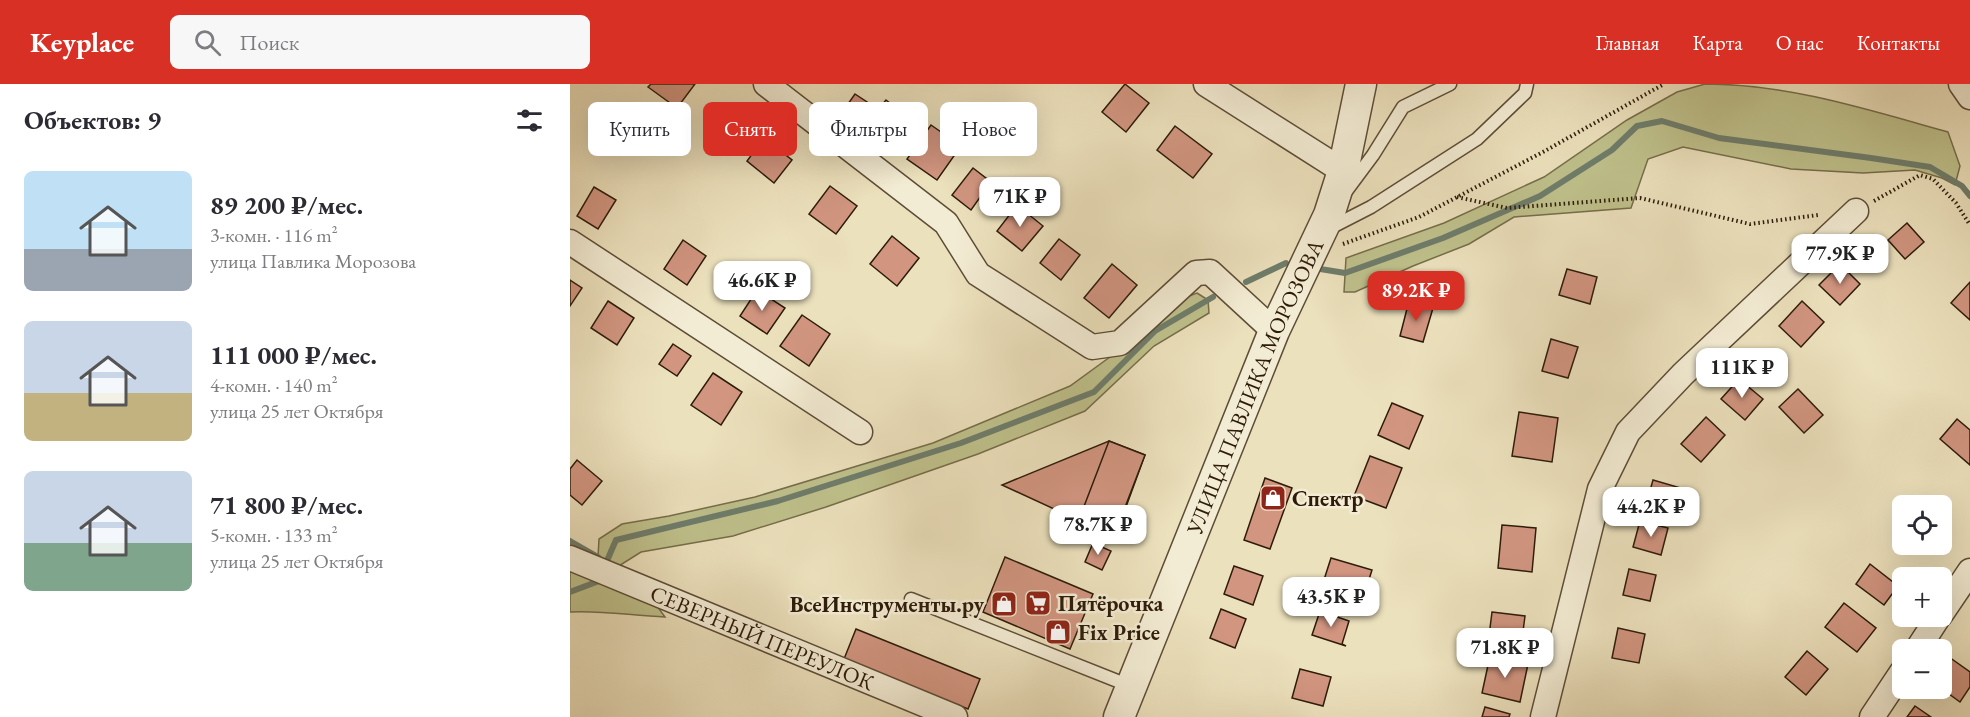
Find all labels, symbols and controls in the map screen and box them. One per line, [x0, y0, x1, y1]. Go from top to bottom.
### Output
search box [170, 15, 590, 69]
text: Keyplace [30, 24, 134, 60]
icon: search [191, 26, 224, 59]
text: Поиск [239, 28, 299, 57]
text: Главная [1595, 29, 1659, 56]
text: Карта [1692, 29, 1743, 56]
text: О нас [1776, 29, 1824, 56]
text: Контакты [1857, 29, 1940, 56]
chip: Купить [588, 102, 691, 156]
chip: Снять [703, 102, 797, 156]
chip: Фильтры [809, 102, 928, 156]
chip: Новое [940, 102, 1037, 156]
text: Объектов: 9 [24, 103, 161, 137]
icon: filters [513, 104, 546, 137]
pin: 71K ₽ [978, 177, 1062, 228]
text: 71K ₽ [993, 183, 1047, 209]
text: 89 200 ₽/мес. [210, 188, 363, 222]
icon: home [72, 195, 144, 267]
text: 3-комн. · 116 m² [210, 222, 338, 248]
street label: УЛИЦА ПАВЛИКА МОРОЗОВА [1179, 234, 1330, 540]
pin: 77.9K ₽ [1785, 234, 1895, 285]
text: 77.9K ₽ [1806, 240, 1874, 266]
text: улица Павлика Морозова [210, 248, 416, 274]
pin: 46.6K ₽ [707, 261, 817, 312]
text: 46.6K ₽ [728, 267, 796, 293]
pin: 89.2K ₽ [1361, 271, 1471, 322]
text: 89.2K ₽ [1382, 277, 1450, 303]
text: 111 000 ₽/мес. [210, 338, 377, 372]
icon: home [72, 345, 144, 417]
pin: 111K ₽ [1693, 348, 1791, 399]
text: 111K ₽ [1710, 354, 1774, 380]
text: 4-комн. · 140 m² [210, 372, 338, 398]
text: улица 25 лет Октября [210, 398, 383, 424]
shop icon: Спектр [1258, 483, 1288, 513]
place label: Спектр [1292, 484, 1363, 513]
pin: 44.2K ₽ [1596, 487, 1706, 538]
text: 71 800 ₽/мес. [210, 488, 363, 522]
text: 44.2K ₽ [1617, 493, 1685, 519]
icon: home [72, 495, 144, 567]
map controls [1892, 495, 1952, 699]
button: locate [1892, 495, 1952, 555]
pin: 78.7K ₽ [1043, 505, 1153, 556]
text: 78.7K ₽ [1064, 511, 1132, 537]
text: 5-комн. · 133 m² [210, 522, 338, 548]
text: улица 25 лет Октября [210, 548, 383, 574]
button: + [1892, 567, 1952, 627]
pin: 43.5K ₽ [1276, 577, 1386, 628]
street label: СЕВЕРНЫЙ ПЕРЕУЛОК [646, 578, 879, 697]
text: 43.5K ₽ [1297, 583, 1365, 609]
supermarket icon: Пятёрочка [1023, 588, 1053, 618]
shop icon: ВсеИнструменты.ру [989, 589, 1019, 619]
place label: Пятёрочка [1058, 589, 1164, 618]
place label: ВсеИнструменты.ру [790, 590, 984, 619]
shop icon: Fix Price [1043, 617, 1073, 647]
place label: Fix Price [1078, 618, 1160, 647]
pin: 71.8K ₽ [1450, 628, 1560, 679]
text: 71.8K ₽ [1471, 634, 1539, 660]
button: − [1892, 639, 1952, 699]

